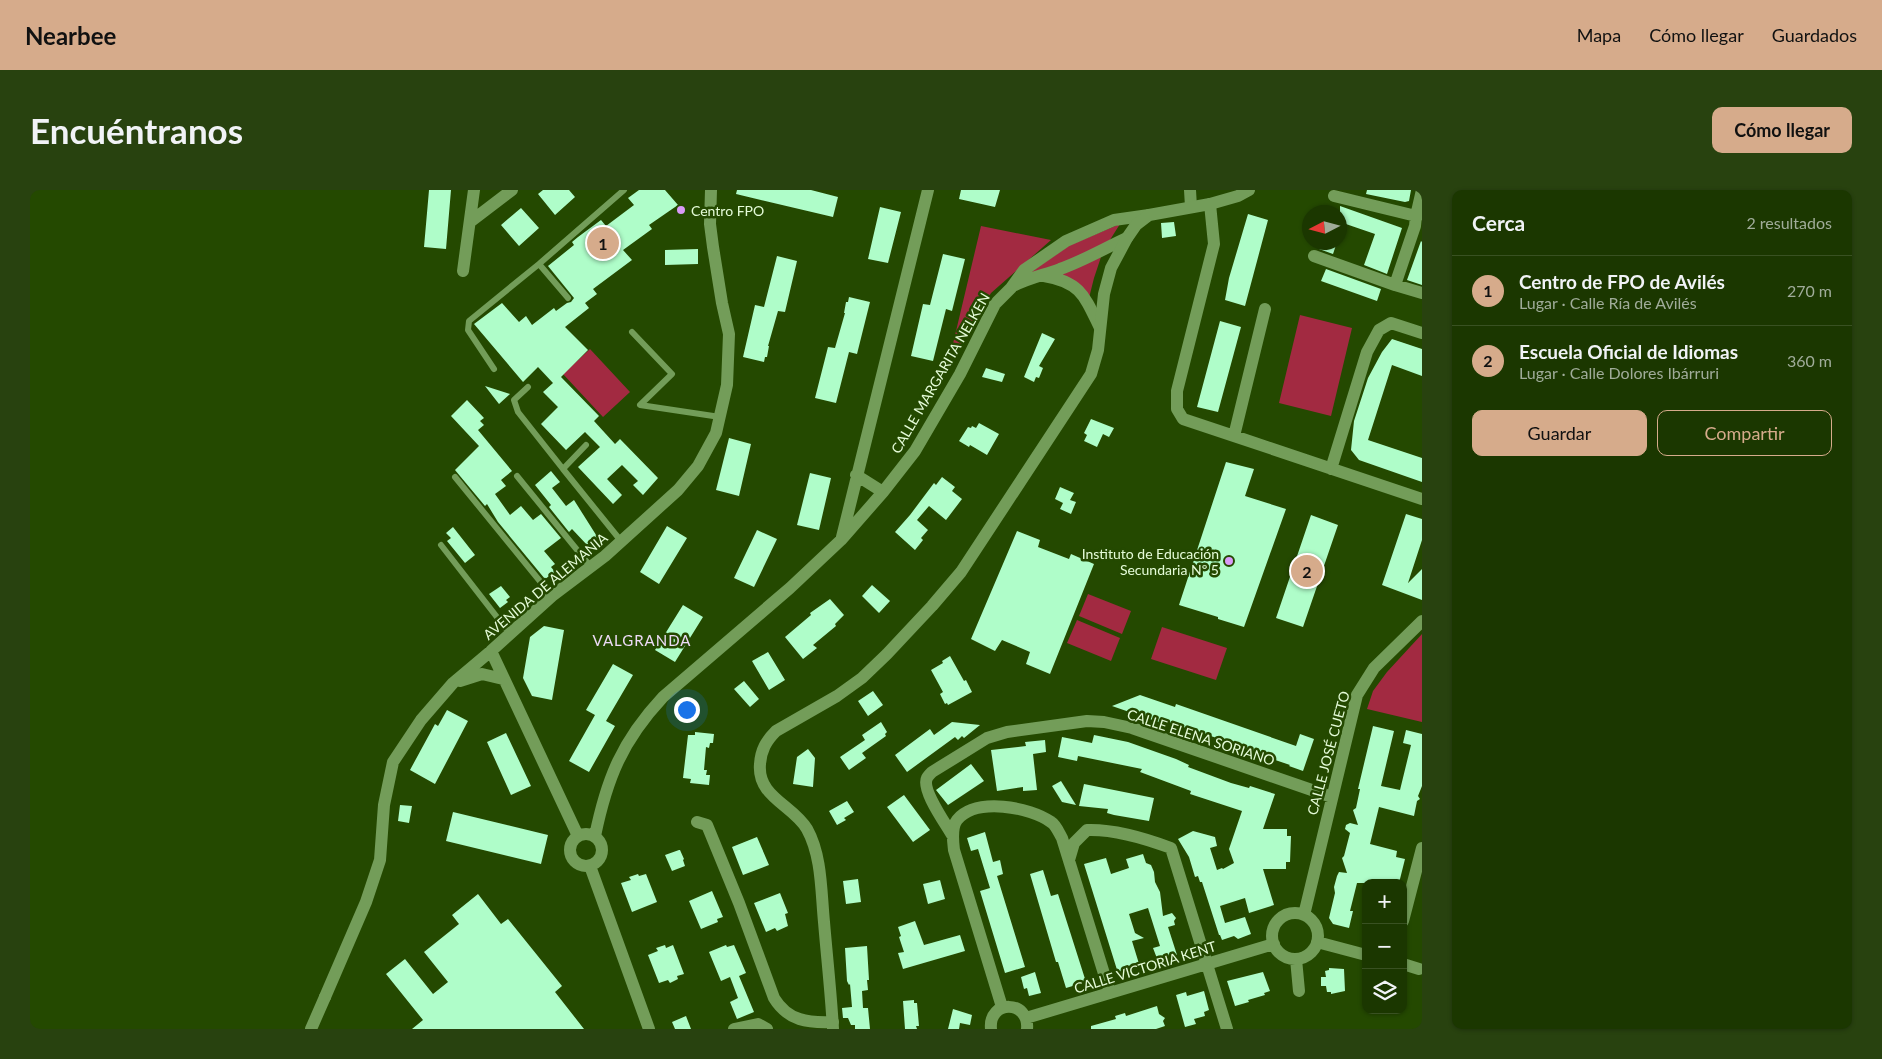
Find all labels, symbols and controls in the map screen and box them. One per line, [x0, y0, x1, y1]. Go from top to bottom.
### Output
text: Nearbee [25, 21, 116, 50]
text: Mapa [1577, 24, 1621, 46]
text: Cómo llegar [1649, 24, 1744, 46]
text: Guardados [1772, 24, 1857, 46]
button: Cómo llegar [1712, 107, 1852, 153]
text: Encuéntranos [30, 109, 243, 151]
place label: Centro FPO [691, 202, 764, 219]
marker: Centro FPO [675, 204, 687, 216]
north arrow [1302, 205, 1347, 250]
text: Cerca [1472, 210, 1525, 235]
text: 2 resultados [1746, 213, 1832, 232]
pin: 1 [587, 224, 619, 262]
text: Centro de FPO de Avilés [1519, 270, 1725, 293]
text: 1 [1483, 281, 1493, 300]
text: 270 m [1787, 281, 1832, 300]
street label: CALLE MARGARITA NELKEN [887, 290, 993, 456]
text: Lugar · Calle Ría de Avilés [1519, 293, 1697, 312]
text: Escuela Oficial de Idiomas [1519, 340, 1738, 363]
text: 2 [1483, 351, 1493, 370]
text: 360 m [1787, 351, 1832, 370]
text: Lugar · Calle Dolores Ibárruri [1519, 363, 1719, 382]
button: Guardar [1472, 410, 1647, 456]
button: Compartir [1657, 410, 1832, 456]
street label: AVENIDA DE ALEMANIA [479, 529, 611, 643]
place label: Instituto de Educación Secundaria Nº 5 [1082, 545, 1219, 578]
pin: 2 [1291, 552, 1323, 590]
marker: Instituto de Educación Secundaria Nº 5 [1223, 555, 1235, 567]
district label: VALGRANDA [593, 631, 691, 649]
street label: CALLE JOSÉ CUETO [1303, 689, 1353, 817]
your location [674, 697, 700, 723]
street label: CALLE ELENA SORIANO [1125, 705, 1277, 769]
map controls [1362, 879, 1407, 1014]
button: + [1362, 879, 1407, 924]
button: − [1362, 924, 1407, 969]
street label: CALLE VICTORIA KENT [1072, 937, 1219, 997]
button: layers [1362, 969, 1407, 1014]

